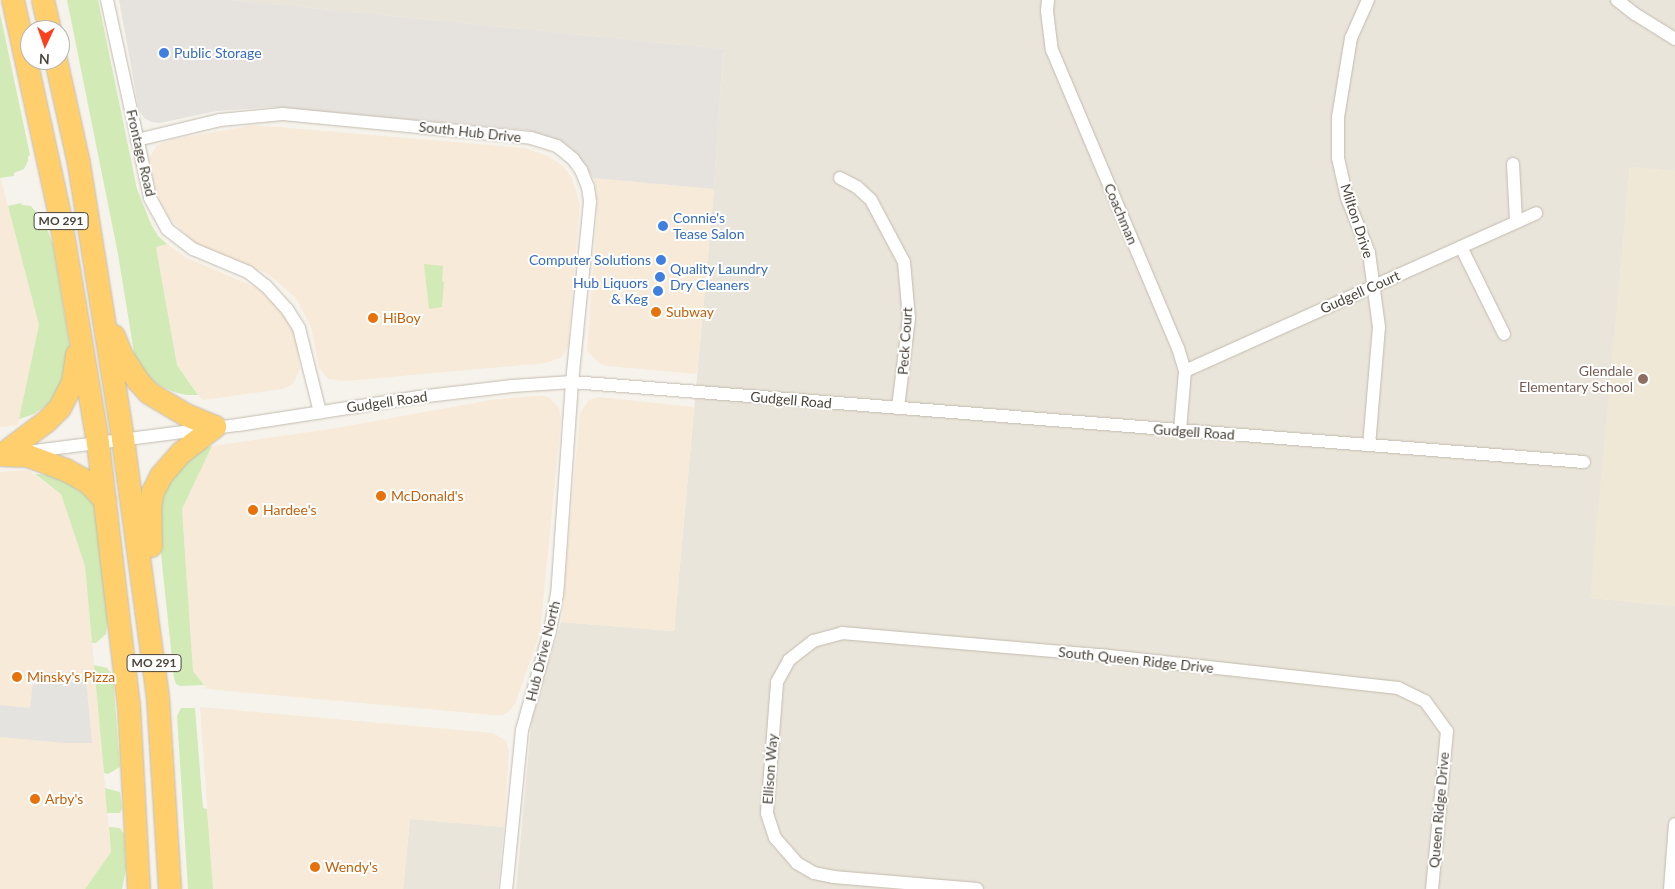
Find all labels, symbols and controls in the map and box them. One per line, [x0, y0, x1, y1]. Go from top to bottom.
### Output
north arrow [20, 20, 70, 70]
place label: Public Storage [174, 45, 262, 61]
marker: Public Storage [158, 47, 170, 59]
text: N [38, 51, 50, 68]
street label: Frontage Road [123, 108, 159, 198]
street label: South Hub Drive [418, 118, 522, 146]
street label: Coachman [1101, 181, 1141, 247]
street label: Milton Drive [1337, 182, 1377, 260]
place label: Connie's Tease Salon [673, 210, 744, 242]
road number: MO 291 [34, 212, 88, 230]
marker: Connie's Tease Salon [657, 220, 669, 232]
place label: Computer Solutions [529, 252, 651, 268]
marker: Computer Solutions [655, 254, 667, 266]
place label: Quality Laundry Dry Cleaners [670, 261, 768, 294]
street label: Gudgell Court [1317, 267, 1403, 317]
marker: Quality Laundry Dry Cleaners [654, 271, 666, 283]
place label: Hub Liquors & Keg [573, 275, 648, 308]
marker: Hub Liquors & Keg [652, 285, 664, 297]
place label: Subway [666, 304, 714, 320]
marker: Subway [650, 306, 662, 318]
street label: Peck Court [894, 307, 916, 375]
place label: HiBoy [383, 310, 421, 326]
marker: HiBoy [367, 312, 379, 324]
place label: Glendale Elementary School [1519, 363, 1633, 396]
marker: Glendale Elementary School [1637, 373, 1649, 385]
street label: Gudgell Road [345, 388, 429, 416]
street label: Gudgell Road [750, 388, 832, 412]
street label: Gudgell Road [1153, 421, 1235, 443]
place label: McDonald's [391, 488, 464, 504]
marker: McDonald's [375, 490, 387, 502]
place label: Hardee's [263, 502, 316, 518]
marker: Hardee's [247, 504, 259, 516]
street label: Hub Drive North [522, 599, 564, 703]
street label: South Queen Ridge Drive [1057, 643, 1215, 677]
road number: MO 291 [126, 654, 182, 672]
place label: Minsky's Pizza [27, 669, 115, 685]
marker: Minsky's Pizza [11, 671, 23, 683]
street label: Ellison Way [759, 733, 781, 805]
street label: Queen Ridge Drive [1426, 751, 1452, 869]
place label: Arby's [45, 791, 83, 807]
marker: Arby's [29, 793, 41, 805]
place label: Wendy's [325, 859, 378, 875]
marker: Wendy's [309, 861, 321, 873]

